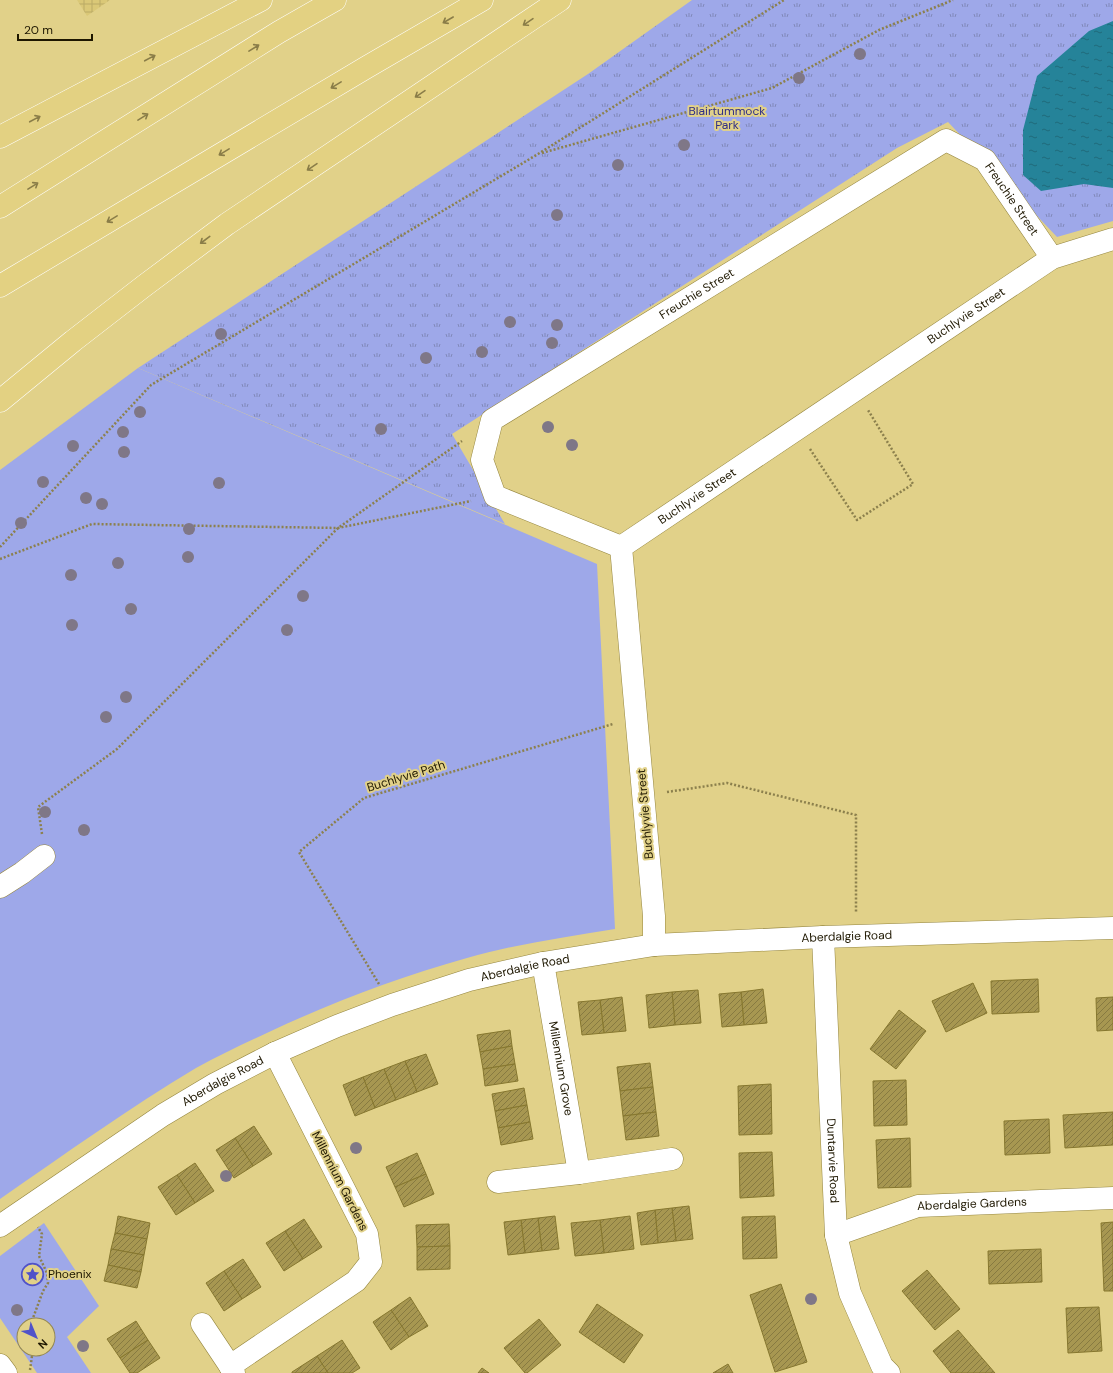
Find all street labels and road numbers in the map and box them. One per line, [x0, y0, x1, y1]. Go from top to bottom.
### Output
street label: Freuchie Street [981, 159, 1043, 239]
street label: Freuchie Street [656, 264, 737, 323]
street label: Buchlyvie Street [924, 284, 1008, 347]
street label: Buchlyvie Street [655, 464, 739, 528]
street label: Buchlyvie Path [365, 756, 447, 796]
street label: Buchlyvie Street [633, 768, 657, 860]
street label: Aberdalgie Road [801, 927, 892, 946]
street label: Aberdalgie Road [479, 951, 571, 985]
street label: Millennium Grove [545, 1020, 577, 1117]
street label: Aberdalgie Road [179, 1052, 266, 1110]
street label: Duntarvie Road [823, 1118, 843, 1204]
street label: Millennium Gardens [308, 1129, 372, 1233]
street label: Aberdalgie Gardens [917, 1194, 1027, 1214]

